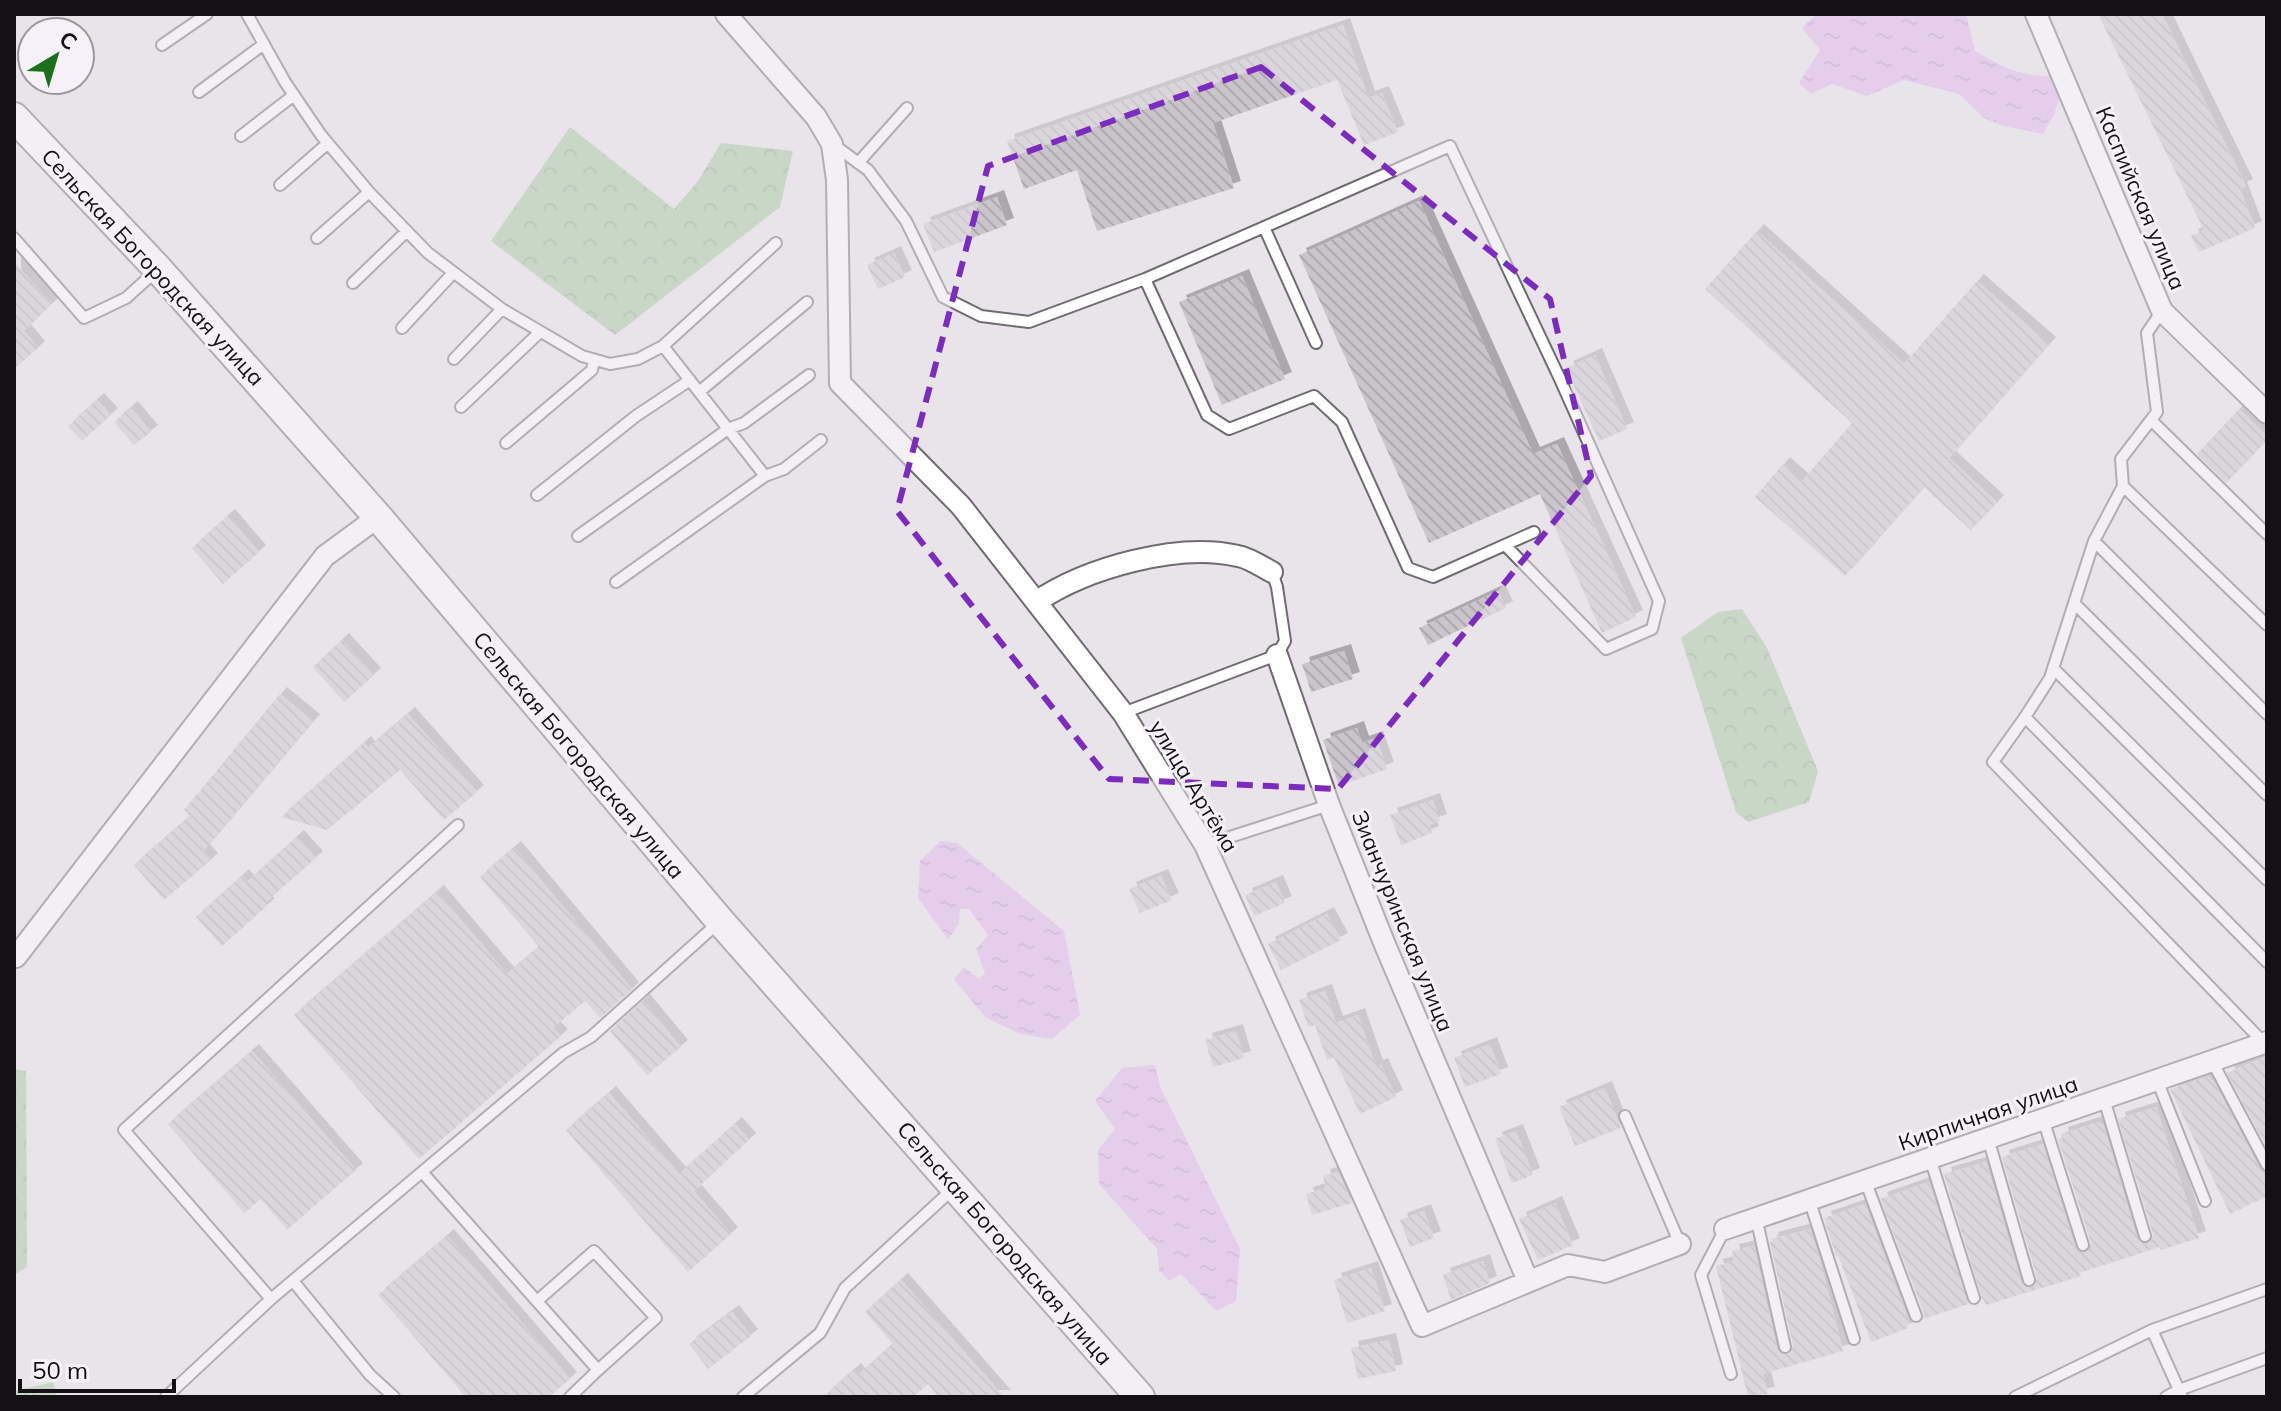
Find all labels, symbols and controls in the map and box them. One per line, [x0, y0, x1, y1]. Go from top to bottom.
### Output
north arrow [16, 16, 96, 96]
text: С [54, 25, 83, 56]
street label: Каспийская улица [2090, 102, 2192, 294]
street label: Сельская Богородская улица [36, 143, 270, 391]
street label: Сельская Богородская улица [467, 626, 691, 884]
street label: улица Артёма [1143, 715, 1245, 857]
street label: Зианчуринская улица [1346, 806, 1460, 1036]
street label: Кирпичная улица [1895, 1069, 2081, 1157]
street label: Сельская Богородская улица [891, 1115, 1119, 1371]
scale bar [20, 1343, 174, 1393]
text: 50 m [32, 1355, 88, 1385]

